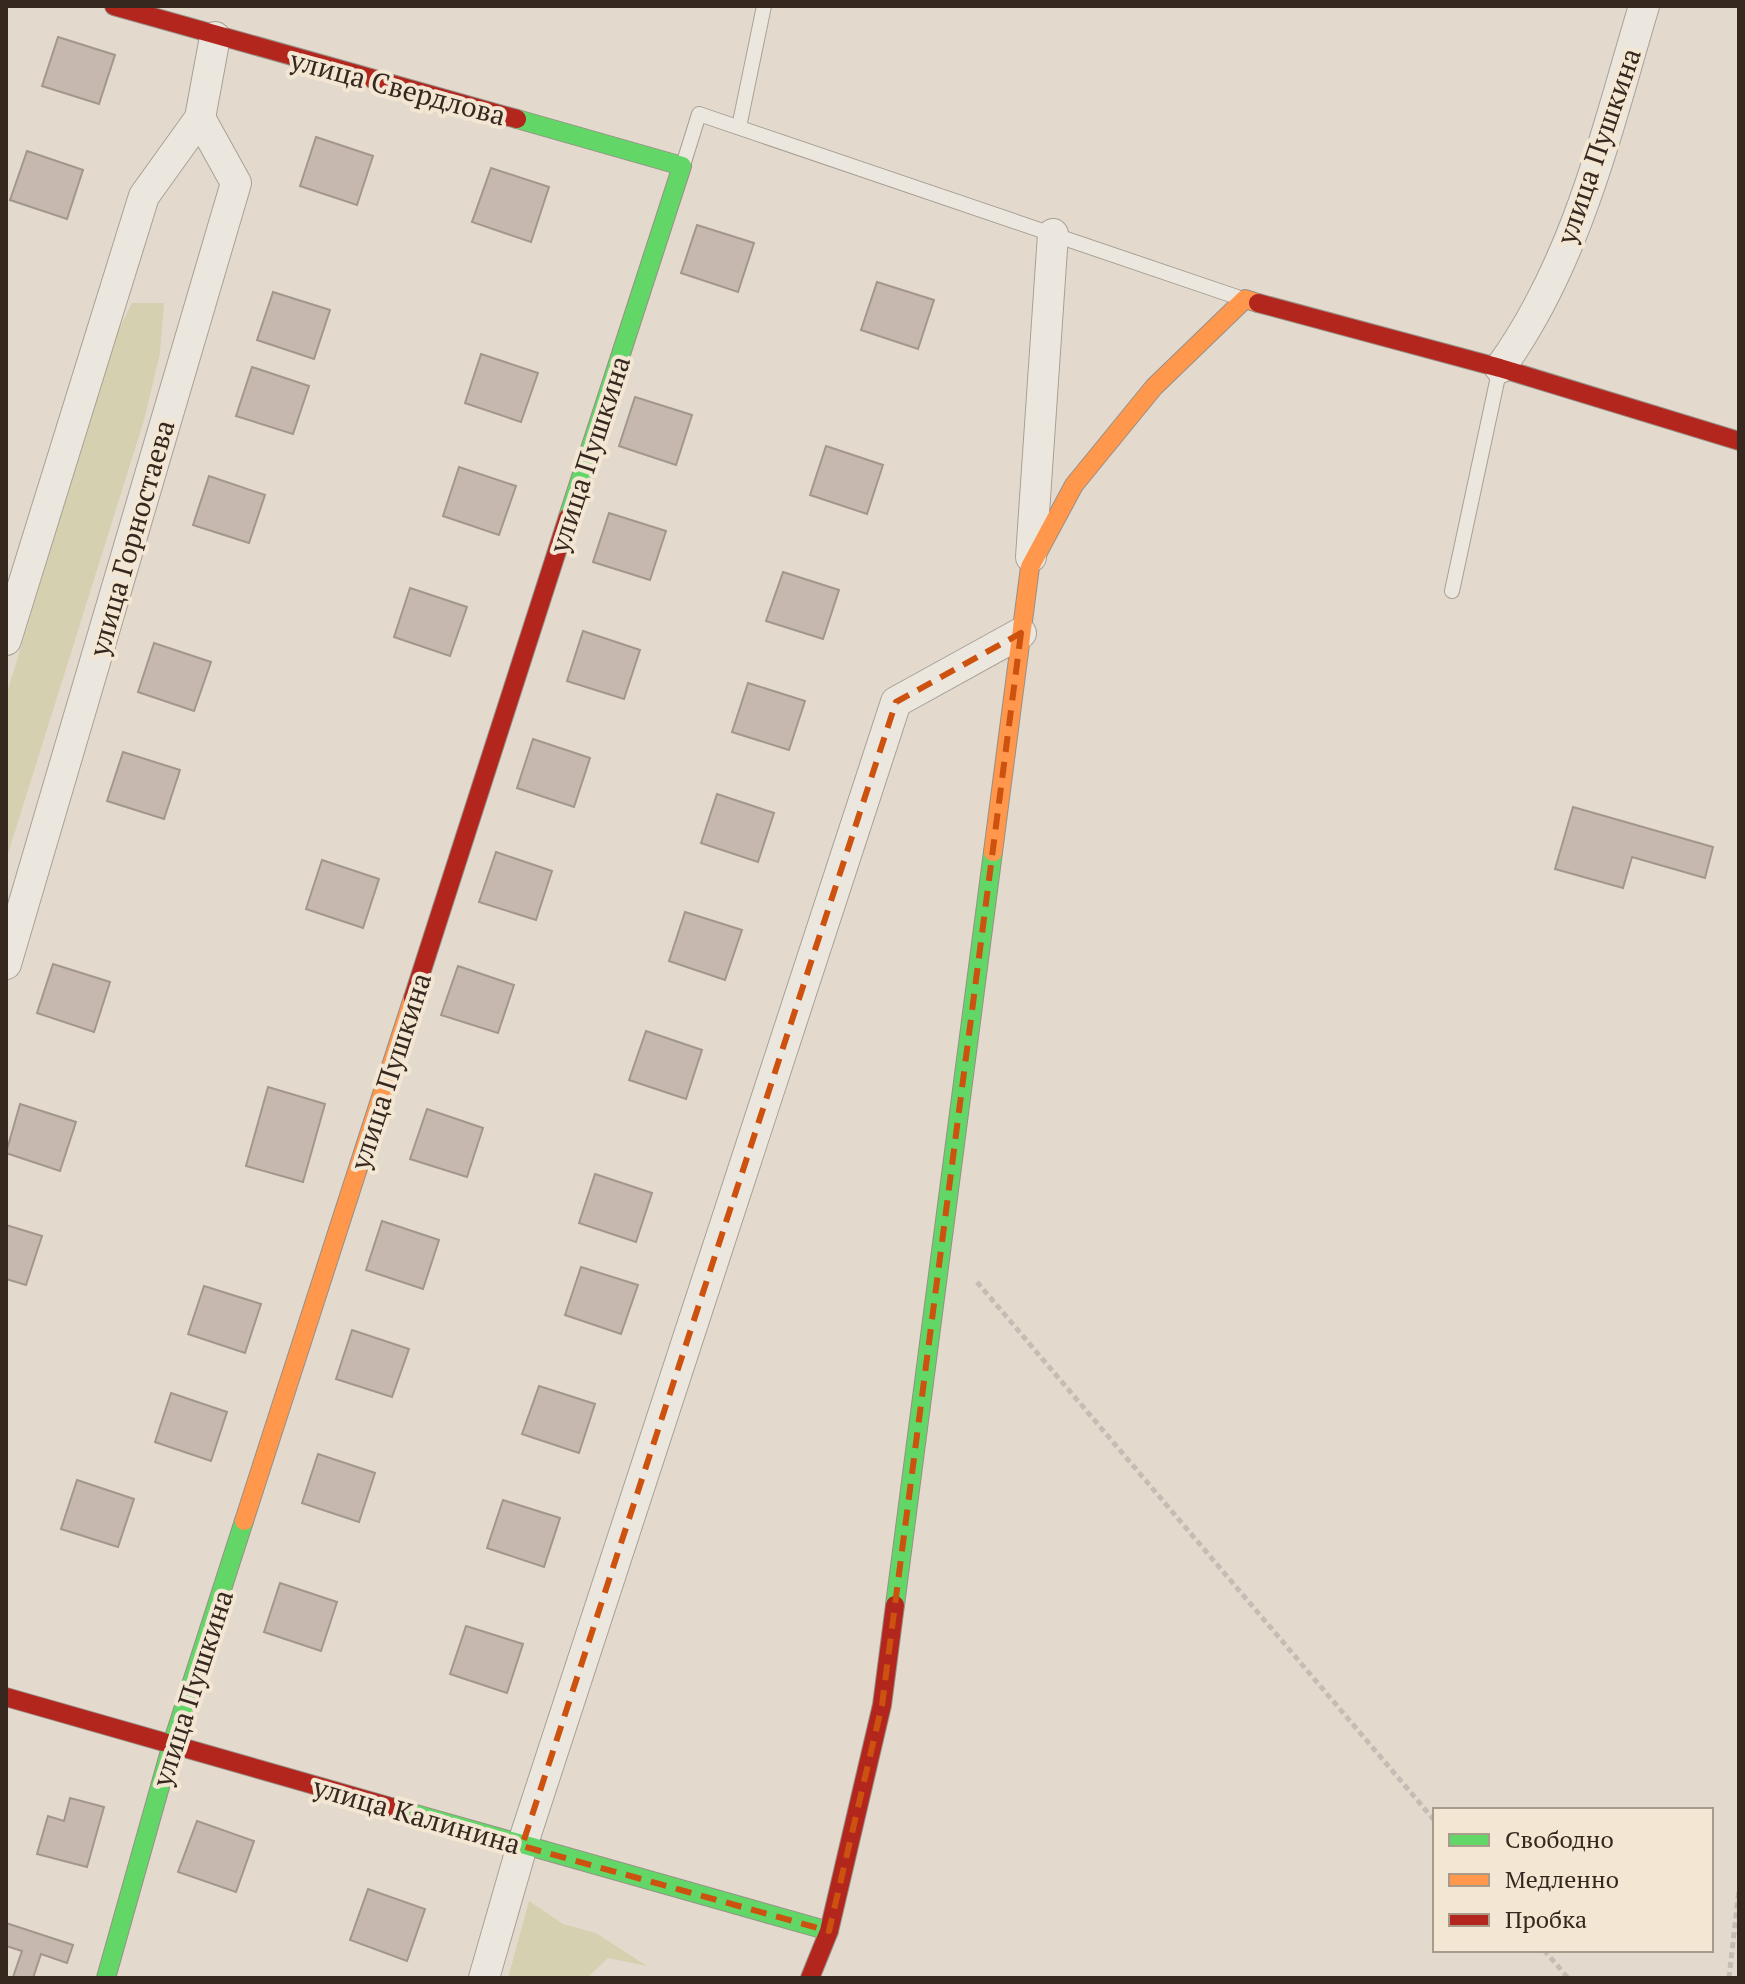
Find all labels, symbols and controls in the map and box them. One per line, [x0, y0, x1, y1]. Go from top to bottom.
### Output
street label: улица Свердлова [285, 40, 510, 134]
street label: улица Пушкина [1547, 43, 1649, 250]
street label: улица Пушкина [539, 351, 638, 558]
street label: улица Горностаева [79, 415, 182, 662]
street label: улица Пушкина [340, 968, 439, 1175]
street label: улица Пушкина [142, 1585, 241, 1792]
street label: улица Калинина [308, 1767, 525, 1862]
legend [1433, 1808, 1713, 1952]
text: Свободно [1505, 1823, 1614, 1855]
text: Медленно [1505, 1863, 1619, 1895]
text: Пробка [1505, 1903, 1587, 1935]

